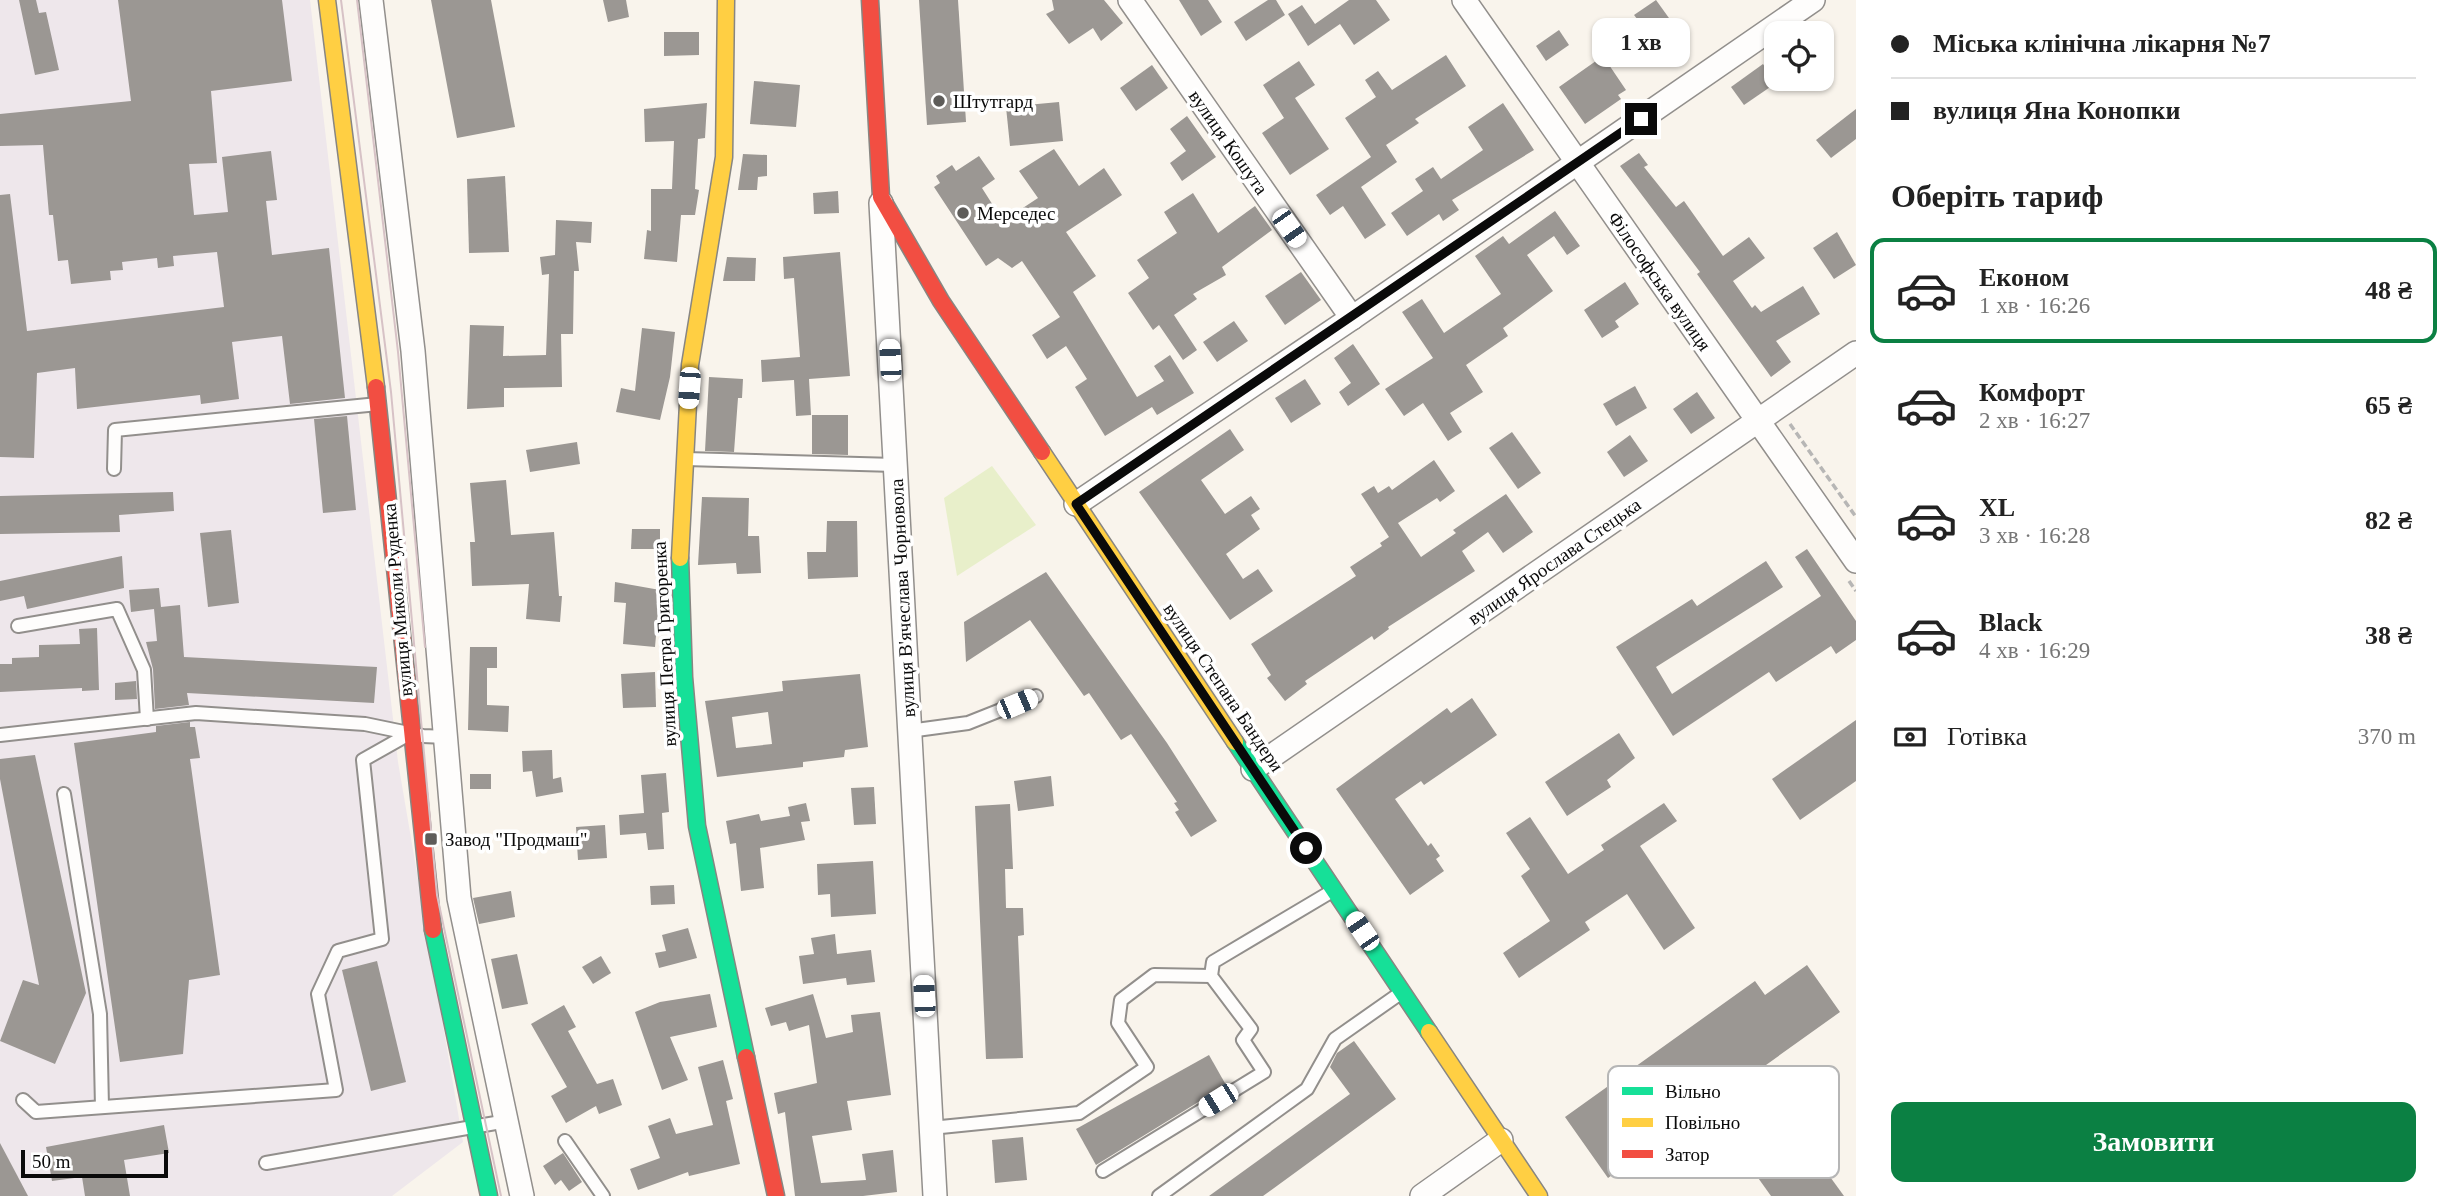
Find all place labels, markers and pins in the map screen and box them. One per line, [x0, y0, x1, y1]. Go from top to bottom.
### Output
place label: Штутгард [953, 91, 1033, 112]
marker: Штутгард [931, 93, 947, 109]
place label: Мерседес [977, 203, 1055, 224]
marker: Мерседес [955, 205, 971, 221]
place label: Завод "Продмаш" [445, 829, 587, 850]
marker: Завод "Продмаш" [423, 831, 439, 847]

